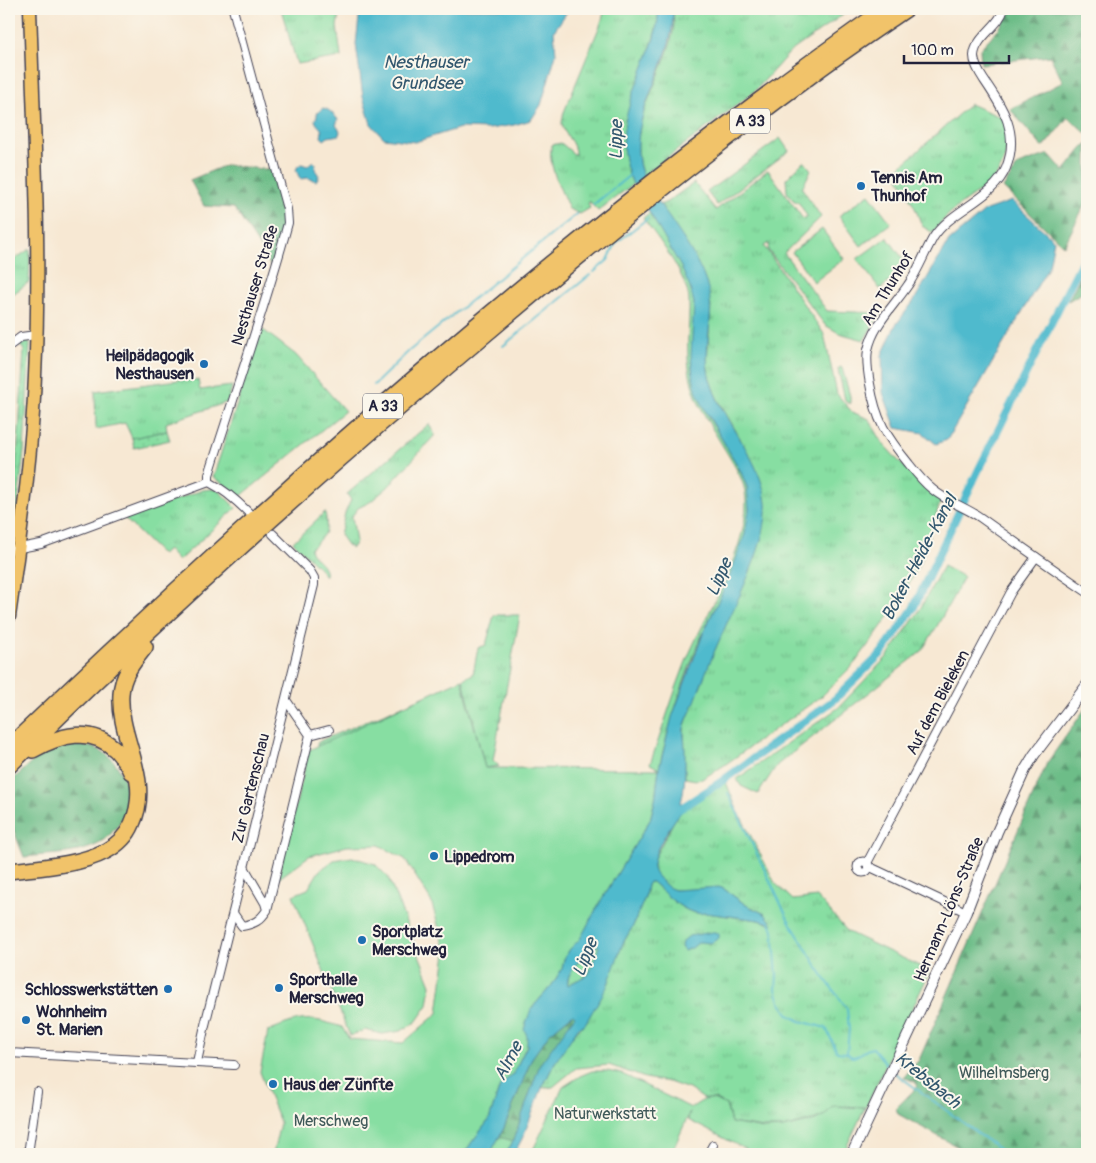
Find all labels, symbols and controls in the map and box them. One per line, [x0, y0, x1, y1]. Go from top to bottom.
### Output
scale bar [904, 32, 1008, 64]
text: 100 m [911, 41, 954, 60]
water label: Nesthauser Grundsee [383, 51, 471, 95]
road number: A 33 [730, 108, 770, 134]
water label: Lippe [605, 118, 628, 160]
place label: Tennis Am Thunhof [870, 168, 942, 206]
marker: Tennis Am Thunhof [855, 180, 867, 192]
street label: Nesthauser Straße [227, 223, 283, 348]
street label: Am Thunhof [857, 247, 919, 329]
place label: Heilpädagogik Nesthausen [105, 346, 194, 384]
marker: Heilpädagogik Nesthausen [198, 358, 210, 370]
road number: A 33 [363, 394, 403, 418]
water label: Boker-Heide-Kanal [876, 488, 963, 625]
water label: Lippe [701, 553, 739, 600]
street label: Auf dem Bieleken [902, 647, 974, 758]
street label: Zur Gartenschau [228, 731, 274, 845]
street label: Hermann-Löns-Straße [909, 834, 988, 985]
place label: Lippedrom [444, 847, 514, 867]
marker: Lippedrom [428, 850, 440, 862]
place label: Sportplatz Merschweg [372, 922, 447, 960]
water label: Lippe [567, 933, 604, 980]
marker: Sportplatz Merschweg [356, 934, 368, 946]
place label: Sporthalle Merschweg [289, 970, 364, 1008]
place label: Schlosswerkstätten [25, 980, 158, 1000]
marker: Sporthalle Merschweg [273, 982, 285, 994]
marker: Schlosswerkstätten [162, 983, 174, 995]
place label: Wohnheim St. Marien [36, 1002, 107, 1040]
marker: Wohnheim St. Marien [20, 1014, 32, 1026]
water label: Alme [489, 1036, 529, 1085]
water label: Krebsbach [890, 1047, 966, 1115]
park label: Wilhelmsberg [959, 1063, 1049, 1083]
place label: Haus der Zünfte [283, 1075, 394, 1095]
marker: Haus der Zünfte [267, 1078, 279, 1090]
park label: Naturwerkstatt [554, 1104, 657, 1124]
park label: Merschweg [294, 1111, 368, 1131]

